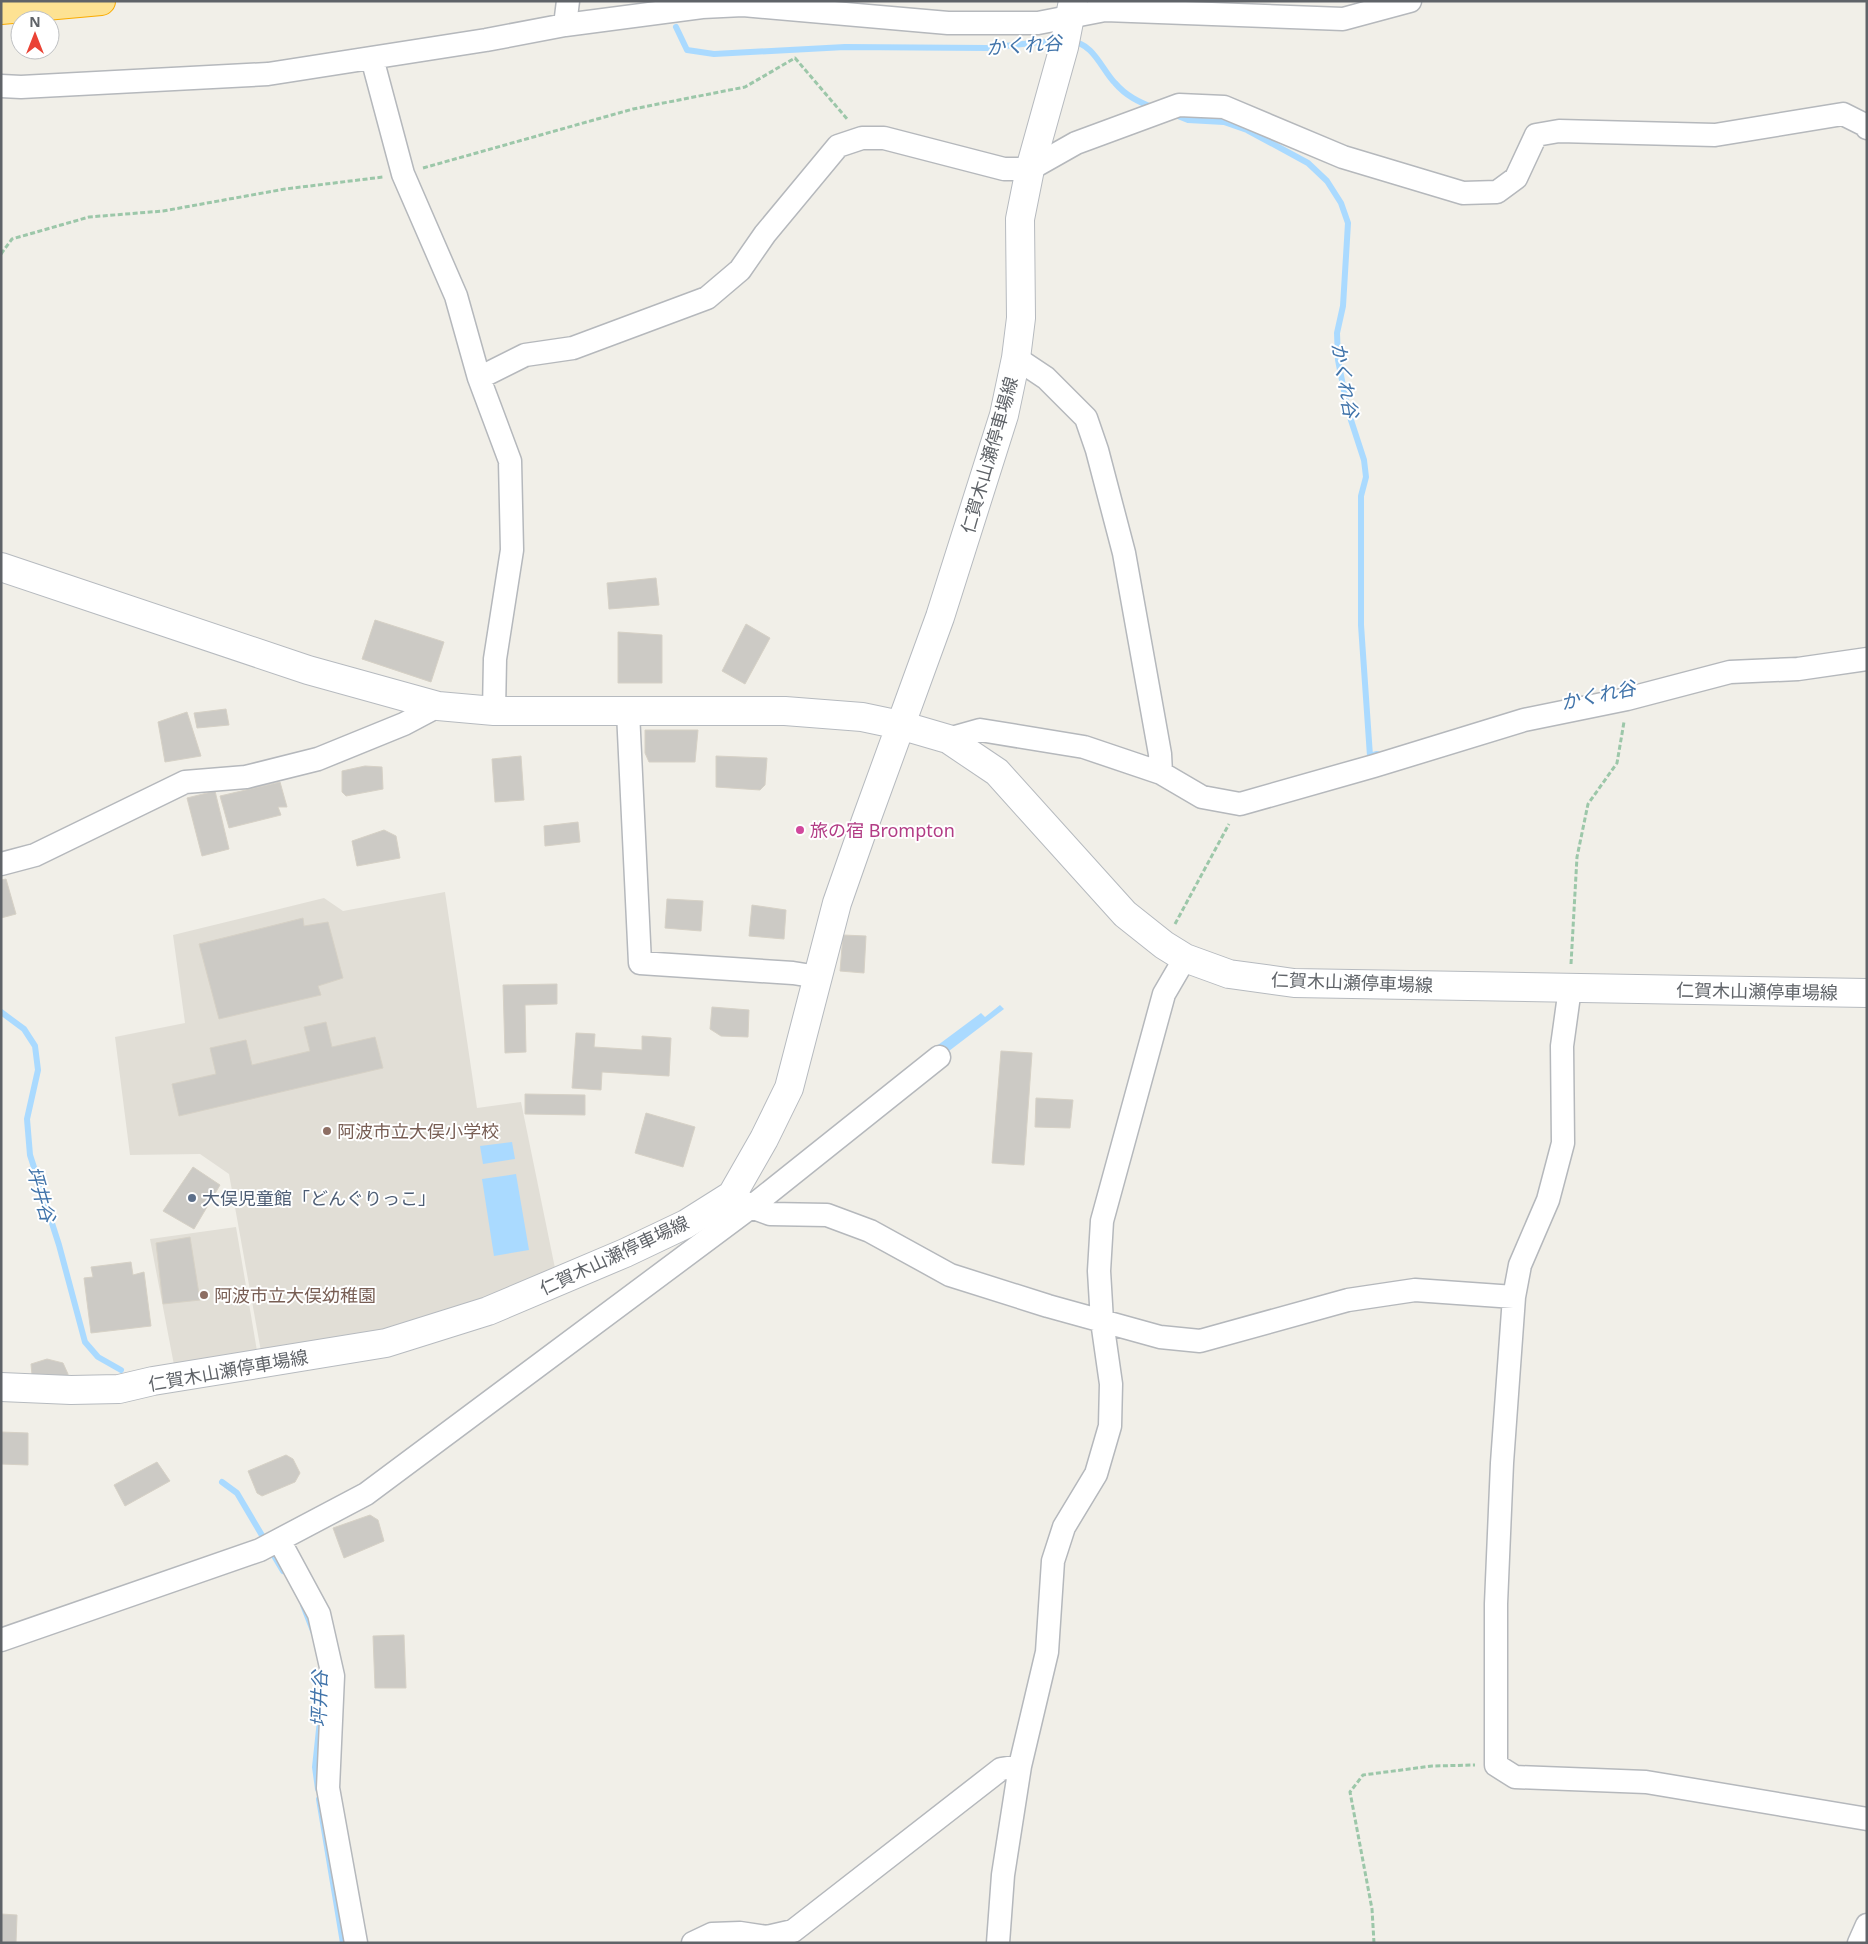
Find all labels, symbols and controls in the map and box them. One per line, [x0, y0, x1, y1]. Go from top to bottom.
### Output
north arrow [10, 10, 60, 60]
text: N [29, 12, 41, 31]
water label: かくれ谷 [985, 29, 1065, 61]
water label: かくれ谷 [1326, 340, 1365, 422]
street label: 仁賀木山瀬停車場線 [955, 374, 1023, 536]
water label: かくれ谷 [1558, 674, 1640, 716]
place label: 旅の宿 Brompton [810, 818, 955, 842]
marker: 旅の宿 Brompton [794, 824, 806, 836]
street label: 仁賀木山瀬停車場線 [1271, 967, 1433, 997]
street label: 仁賀木山瀬停車場線 [1676, 978, 1838, 1004]
place label: 阿波市立大俣小学校 [337, 1119, 499, 1143]
marker: 阿波市立大俣小学校 [321, 1125, 333, 1137]
water label: 坪井谷 [21, 1163, 62, 1227]
place label: 大俣児童館「どんぐりっこ」 [202, 1186, 436, 1210]
marker: 大俣児童館「どんぐりっこ」 [186, 1192, 198, 1204]
street label: 仁賀木山瀬停車場線 [536, 1210, 692, 1300]
place label: 阿波市立大俣幼稚園 [214, 1283, 376, 1307]
marker: 阿波市立大俣幼稚園 [198, 1289, 210, 1301]
street label: 仁賀木山瀬停車場線 [146, 1344, 310, 1396]
water label: 坪井谷 [306, 1668, 333, 1728]

